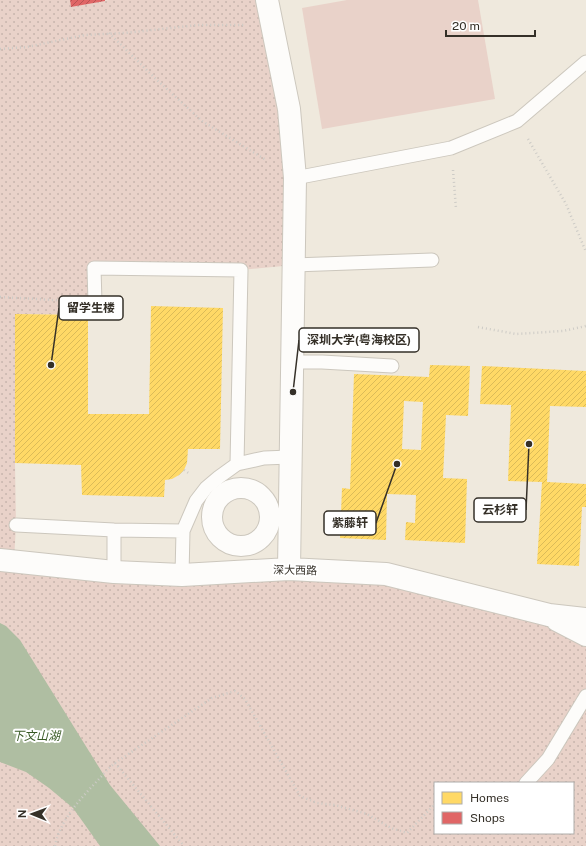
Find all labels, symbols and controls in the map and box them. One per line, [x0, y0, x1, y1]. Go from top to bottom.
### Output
scale bar [446, 12, 535, 38]
text: 20 m [452, 19, 480, 33]
callout: 留学生楼 [59, 296, 123, 320]
text: 留学生楼 [67, 301, 115, 315]
callout: 深圳大学(粤海校区) [299, 328, 419, 352]
text: 深圳大学(粤海校区) [307, 333, 411, 347]
callout: 云杉轩 [474, 498, 526, 522]
text: 云杉轩 [482, 503, 518, 517]
callout: 紫藤轩 [324, 511, 376, 535]
text: 紫藤轩 [332, 516, 368, 530]
street label: 深大西路 [273, 564, 317, 576]
water label: 下文山湖 [12, 729, 62, 743]
legend [434, 782, 574, 834]
text: Homes [470, 791, 509, 805]
north arrow [12, 794, 52, 834]
text: N [16, 809, 28, 818]
text: Shops [470, 811, 505, 825]

